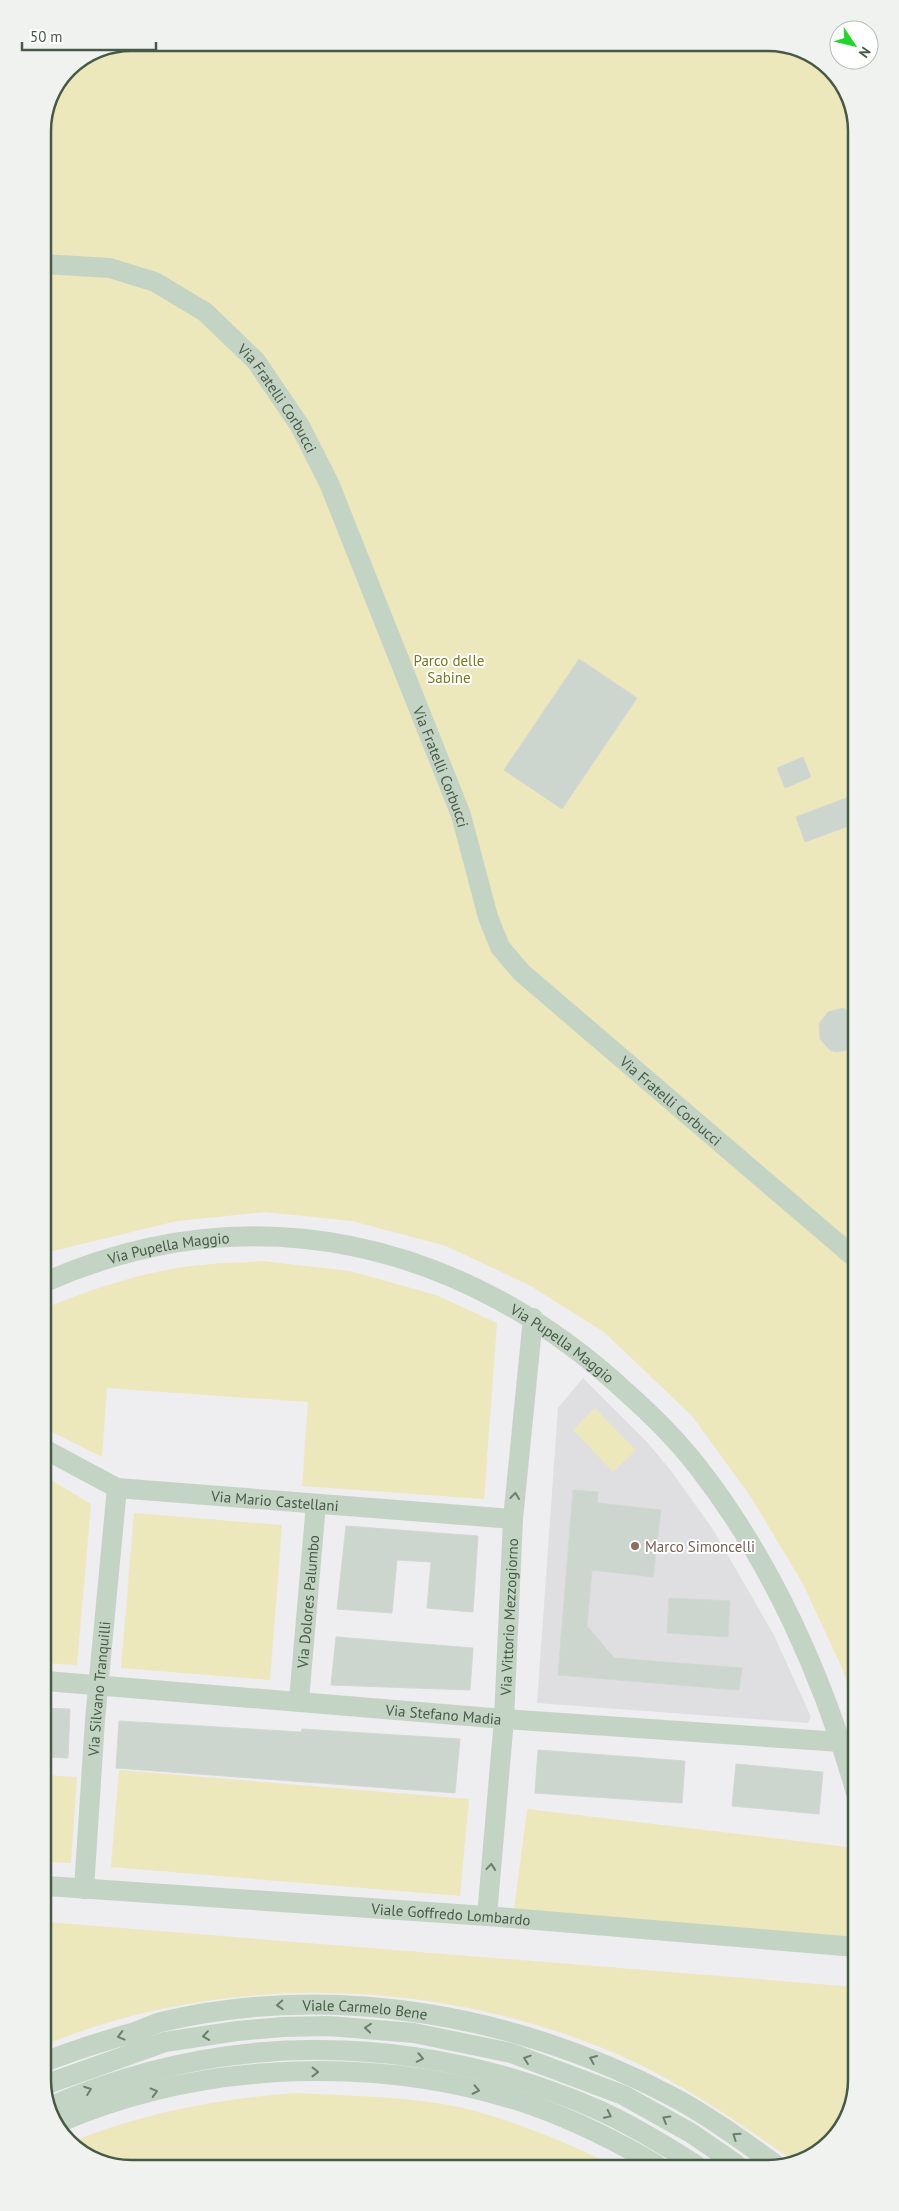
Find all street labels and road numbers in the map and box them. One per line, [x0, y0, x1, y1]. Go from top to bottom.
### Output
street label: Via Fratelli Corbucci [233, 339, 321, 456]
street label: Via Fratelli Corbucci [409, 703, 473, 829]
street label: Via Fratelli Corbucci [615, 1051, 726, 1149]
street label: Via Pupella Maggio [104, 1228, 230, 1268]
street label: Via Pupella Maggio [506, 1299, 618, 1387]
street label: Via Mario Castellani [210, 1486, 339, 1515]
street label: Via Dolores Palumbo [292, 1534, 323, 1670]
street label: Via Vittorio Mezzogiorno [496, 1538, 522, 1697]
street label: Via Silvano Tranquilli [83, 1620, 114, 1758]
street label: Via Stefano Madia [384, 1700, 502, 1728]
street label: Viale Goffredo Lombardo [370, 1899, 531, 1929]
street label: Viale Carmelo Bene [301, 1995, 429, 2023]

